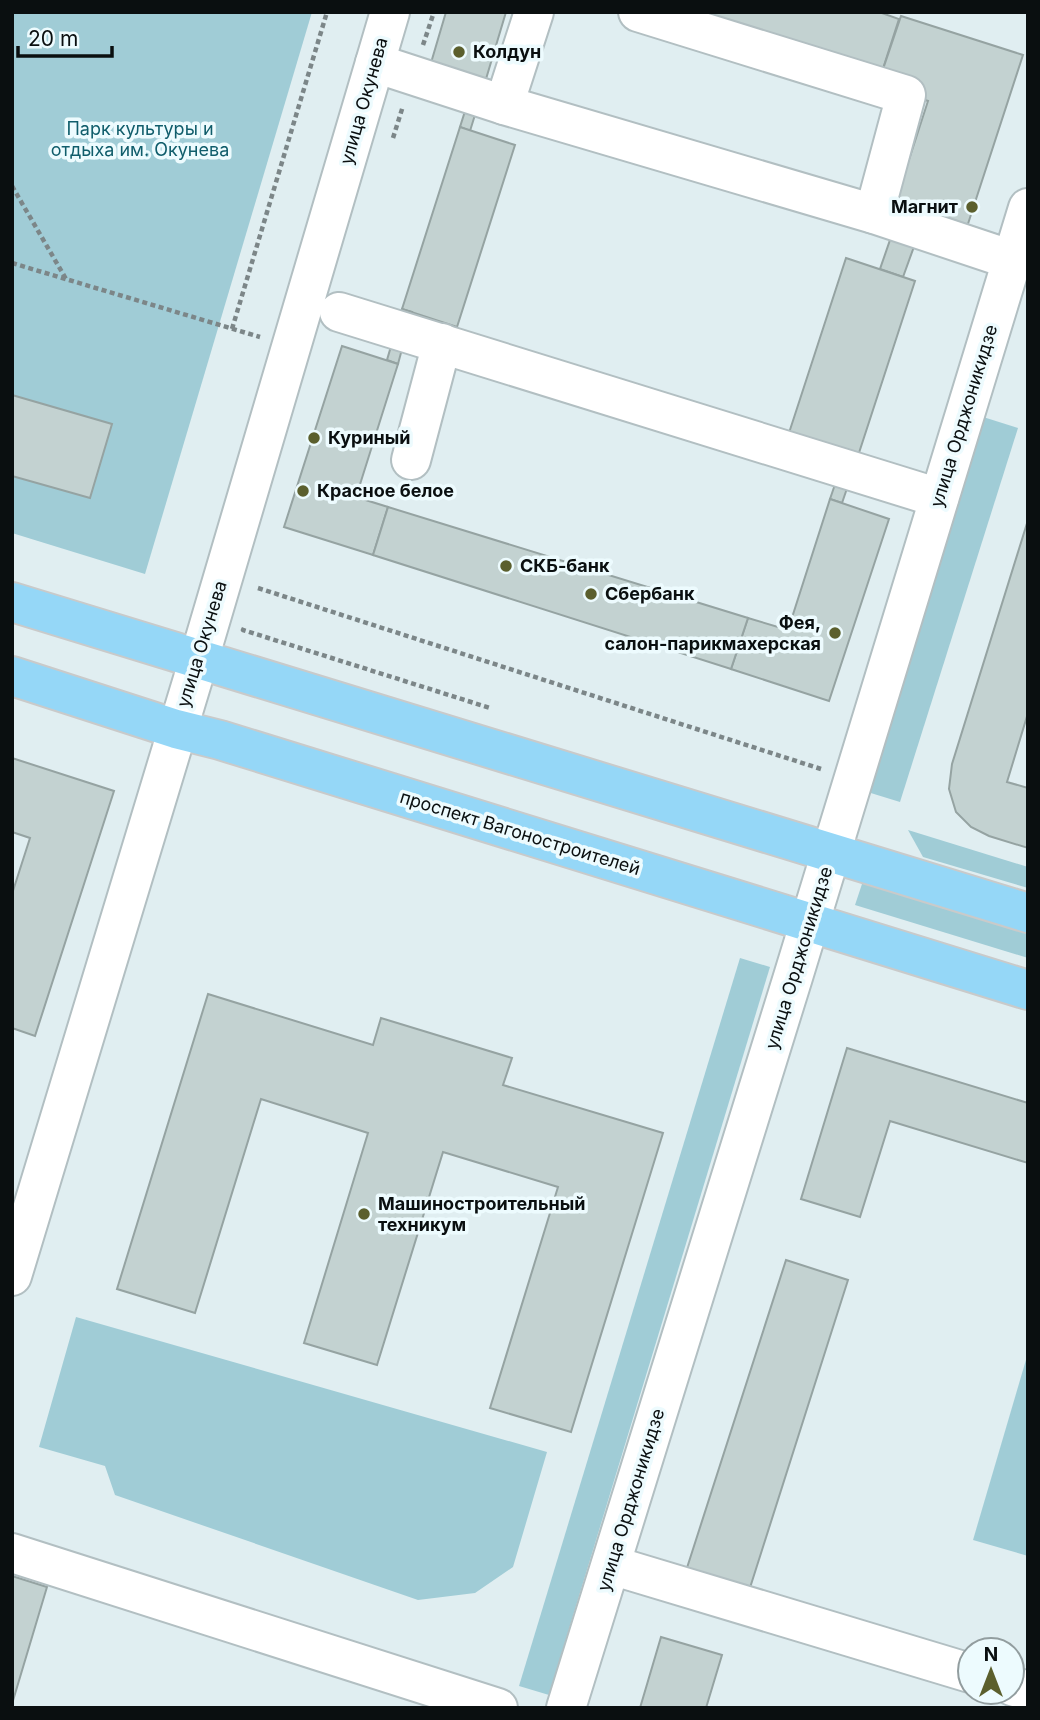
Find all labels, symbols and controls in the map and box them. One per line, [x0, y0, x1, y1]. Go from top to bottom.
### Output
scale bar [18, 14, 112, 58]
text: 20 m [28, 26, 78, 51]
street label: улица Окунева [335, 35, 392, 167]
place label: Колдун [473, 41, 541, 62]
marker: Колдун [451, 44, 467, 60]
park label: Парк культуры и отдыха им. Окунева [51, 118, 229, 160]
place label: Магнит [891, 196, 958, 217]
marker: Магнит [964, 199, 980, 215]
street label: улица Орджоникидзе [926, 322, 1001, 510]
place label: Куриный [328, 427, 411, 448]
marker: Куриный [306, 430, 322, 446]
place label: Красное белое [317, 480, 454, 501]
marker: Красное белое [295, 483, 311, 499]
place label: СКБ-банк [520, 555, 610, 576]
marker: СКБ-банк [498, 558, 514, 574]
street label: улица Окунева [172, 578, 231, 710]
place label: Сбербанк [605, 583, 695, 604]
marker: Сбербанк [583, 586, 599, 602]
place label: Фея, салон-парикмахерская [605, 612, 821, 654]
marker: Фея, салон-парикмахерская [827, 625, 843, 641]
street label: проспект Вагоностроителей [397, 786, 643, 879]
street label: улица Орджоникидзе [761, 864, 836, 1052]
place label: Машиностроительный техникум [378, 1193, 586, 1235]
marker: Машиностроительный техникум [356, 1206, 372, 1222]
street label: улица Орджоникидзе [593, 1406, 668, 1594]
north arrow [956, 1636, 1026, 1706]
text: N [984, 1643, 998, 1666]

